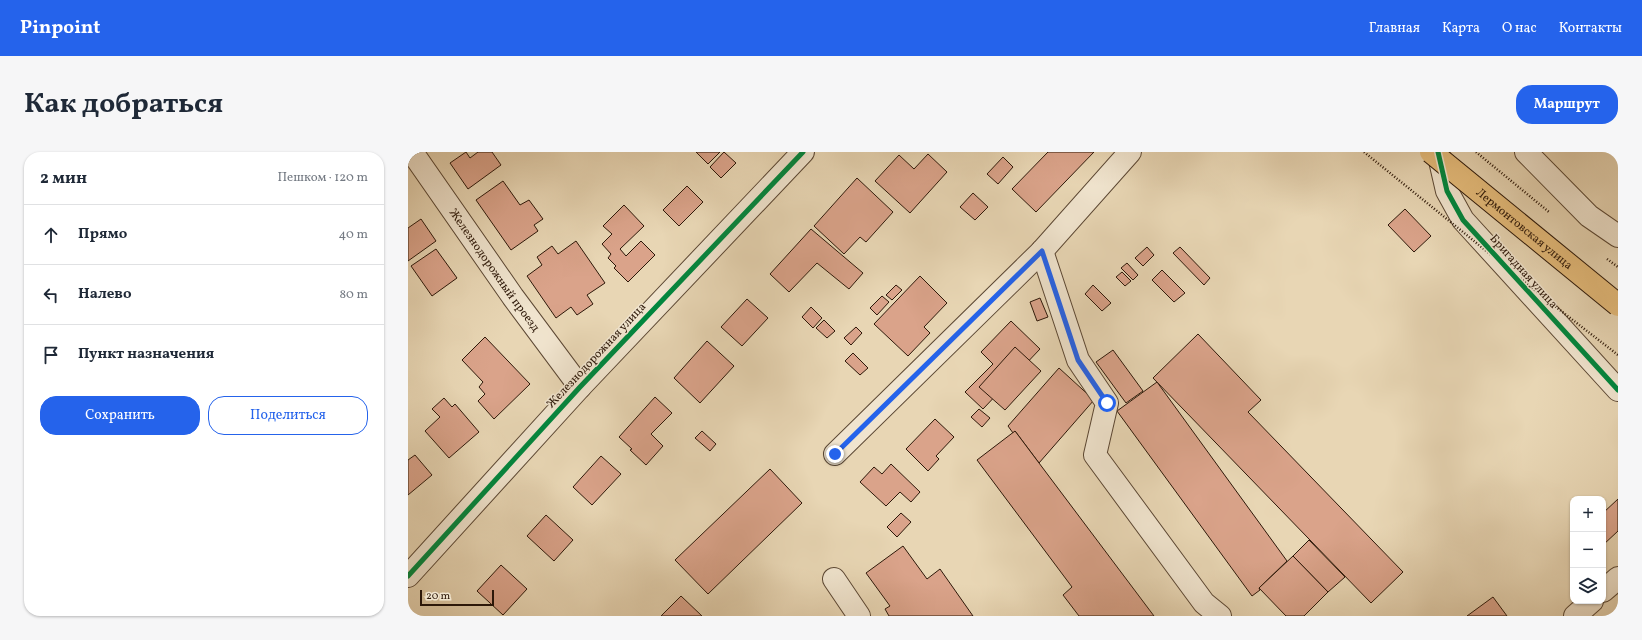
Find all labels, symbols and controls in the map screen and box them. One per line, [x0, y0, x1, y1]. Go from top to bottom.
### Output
text: Pinpoint [20, 15, 100, 41]
text: Главная [1369, 19, 1420, 38]
text: Карта [1442, 19, 1480, 38]
text: О нас [1502, 19, 1537, 38]
text: Контакты [1559, 19, 1622, 38]
text: Как добраться [24, 85, 223, 124]
button: Маршрут [1516, 85, 1618, 124]
text: 2 мин [40, 167, 87, 190]
text: Пешком · 120 m [277, 169, 368, 187]
street label: Лермонтовская улица [1472, 185, 1576, 274]
street label: Железнодорожный проезд [445, 206, 543, 335]
icon: ahead [40, 224, 62, 246]
text: Прямо [78, 224, 127, 245]
text: 40 m [339, 226, 368, 244]
street label: Бригадная улица [1486, 231, 1561, 312]
icon: left [40, 284, 62, 306]
text: Налево [78, 284, 132, 305]
text: 80 m [339, 286, 368, 304]
street label: Железнодорожная улица [544, 299, 650, 412]
icon: arrive [40, 344, 62, 366]
text: Пункт назначения [78, 344, 214, 365]
route start [1098, 394, 1116, 412]
button: Сохранить [40, 396, 200, 435]
button: Поделиться [208, 396, 368, 435]
route end [826, 445, 844, 463]
map controls [1570, 496, 1606, 604]
button: + [1570, 496, 1606, 532]
button: − [1570, 532, 1606, 568]
button: layers [1570, 568, 1606, 604]
scale bar [420, 588, 494, 607]
text: 20 m [426, 589, 450, 604]

